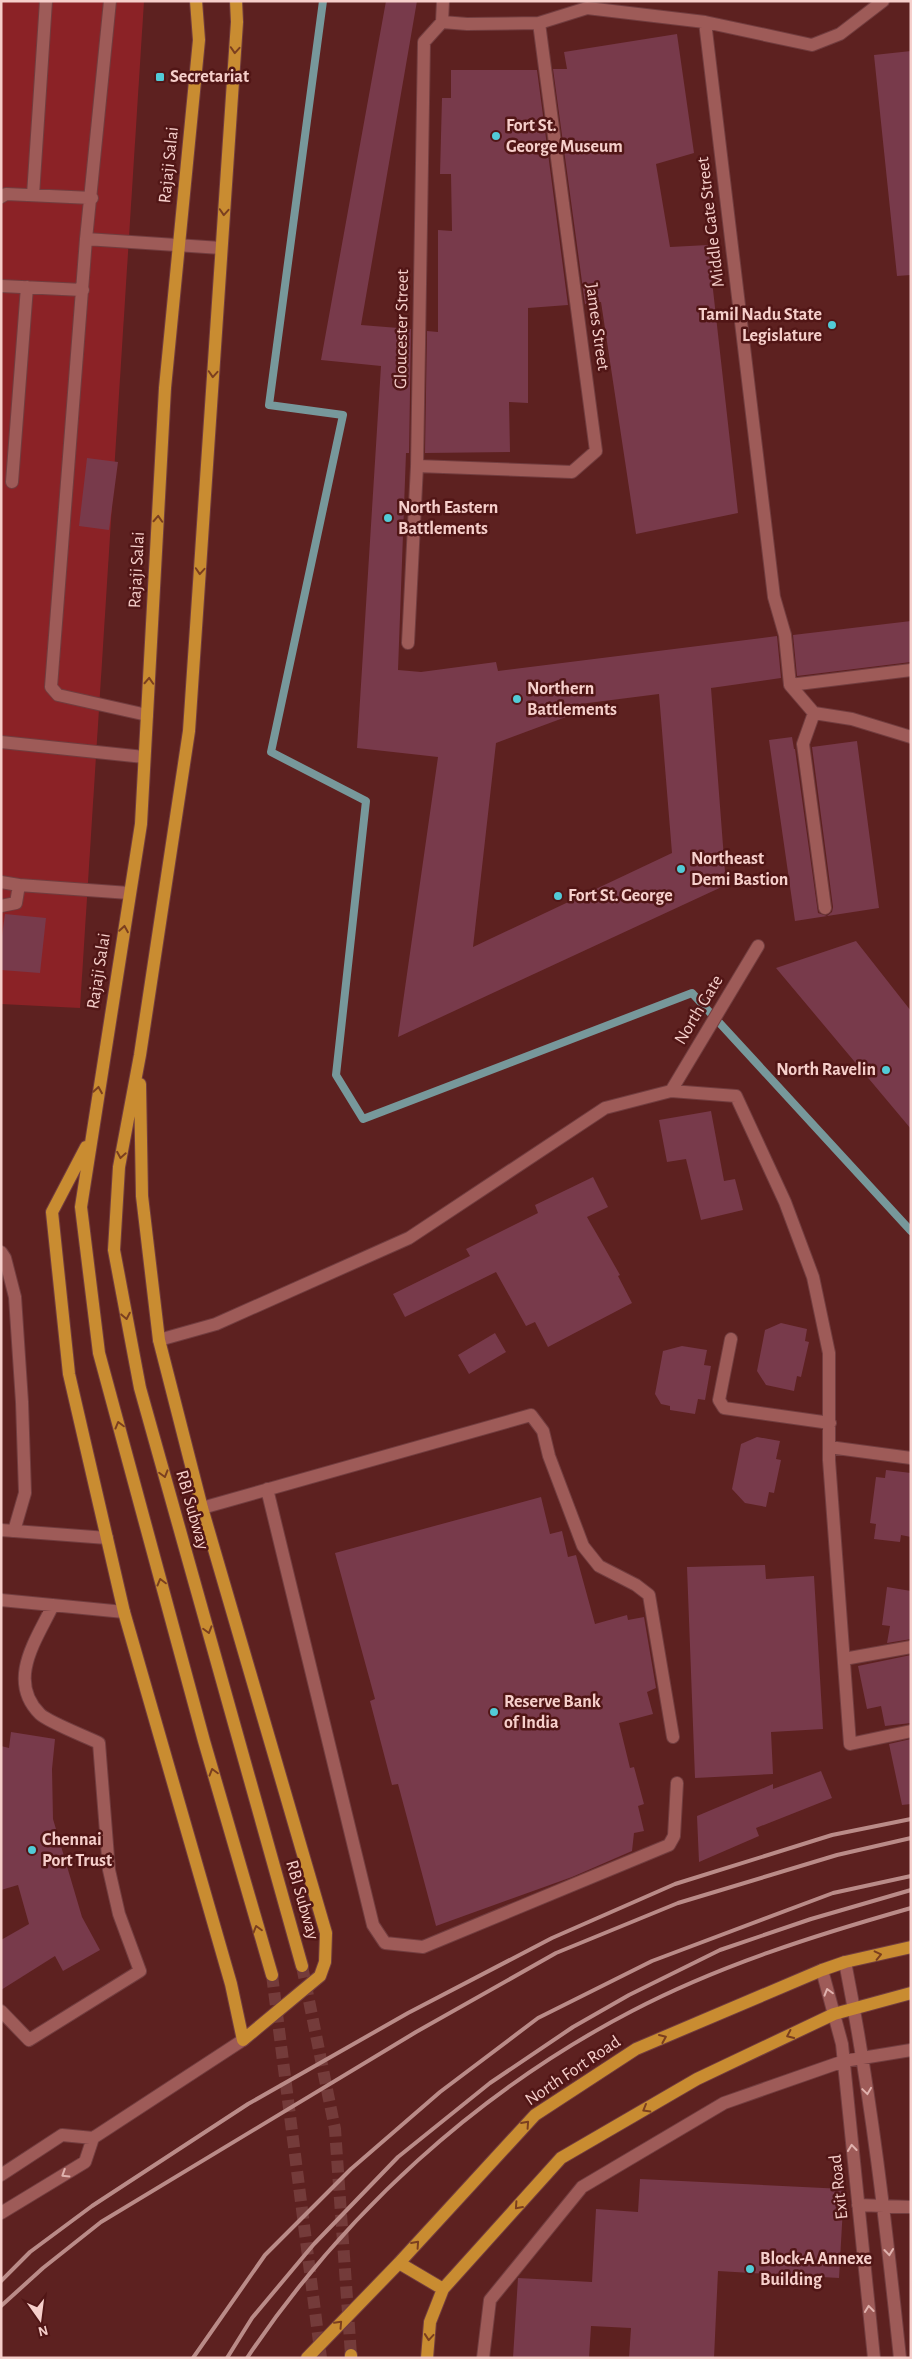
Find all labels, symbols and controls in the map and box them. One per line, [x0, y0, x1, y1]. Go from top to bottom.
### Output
one-way arrow [229, 46, 240, 54]
place label: Secretariat [170, 68, 249, 86]
marker: Secretariat [154, 71, 166, 83]
place label: Fort St. George Museum [506, 117, 623, 156]
street label: Rajaji Salai [156, 126, 182, 204]
marker: Fort St. George Museum [490, 130, 502, 142]
street label: Middle Gate Street [694, 156, 728, 288]
one-way arrow [218, 208, 229, 216]
street label: Gloucester Street [392, 269, 412, 389]
street label: James Street [582, 282, 612, 372]
place label: Tamil Nadu State Legislature [698, 306, 822, 345]
marker: Tamil Nadu State Legislature [826, 319, 838, 331]
one-way arrow [207, 370, 218, 378]
place label: North Eastern Battlements [398, 499, 498, 538]
marker: North Eastern Battlements [382, 512, 394, 524]
one-way arrow [152, 514, 163, 522]
street label: Rajaji Salai [126, 531, 148, 609]
one-way arrow [194, 568, 205, 576]
one-way arrow [143, 677, 154, 685]
place label: Northern Battlements [527, 680, 617, 719]
marker: Northern Battlements [511, 693, 523, 705]
place label: Northeast Demi Bastion [691, 850, 788, 889]
marker: Northeast Demi Bastion [675, 863, 687, 875]
place label: Fort St. George [568, 887, 673, 905]
marker: Fort St. George [552, 890, 564, 902]
one-way arrow [118, 925, 128, 934]
street label: Rajaji Salai [84, 932, 114, 1010]
street label: North Gate [671, 972, 727, 1048]
place label: North Ravelin [776, 1061, 876, 1079]
marker: North Ravelin [880, 1064, 892, 1076]
one-way arrow [93, 1085, 103, 1094]
one-way arrow [117, 1150, 127, 1159]
one-way arrow [121, 1311, 131, 1320]
one-way arrow [114, 1421, 124, 1429]
street label: RBI Subway [172, 1468, 212, 1552]
one-way arrow [158, 1469, 168, 1477]
one-way arrow [156, 1577, 167, 1586]
one-way arrow [202, 1626, 212, 1634]
place label: Reserve Bank of India [504, 1693, 601, 1732]
marker: Reserve Bank of India [488, 1706, 500, 1718]
one-way arrow [208, 1769, 218, 1777]
place label: Chennai Port Trust [42, 1831, 112, 1870]
marker: Chennai Port Trust [26, 1844, 38, 1856]
street label: RBI Subway [282, 1858, 322, 1942]
one-way arrow [253, 1925, 263, 1933]
one-way arrow [873, 1950, 882, 1961]
one-way arrow [824, 1989, 834, 1997]
one-way arrow [786, 2029, 795, 2039]
street label: North Fort Road [522, 2033, 624, 2109]
one-way arrow [658, 2033, 667, 2044]
one-way arrow [861, 2087, 872, 2095]
one-way arrow [642, 2102, 651, 2112]
one-way arrow [520, 2121, 529, 2130]
one-way arrow [847, 2143, 858, 2151]
street label: Exit Road [827, 2154, 851, 2220]
one-way arrow [61, 2168, 70, 2178]
one-way arrow [515, 2201, 524, 2210]
one-way arrow [410, 2240, 419, 2249]
one-way arrow [883, 2248, 894, 2256]
place label: Block-A Annexe Building [760, 2250, 872, 2289]
marker: Block-A Annexe Building [744, 2263, 756, 2275]
north arrow [15, 2294, 65, 2344]
one-way arrow [864, 2305, 875, 2313]
one-way arrow [333, 2321, 342, 2330]
text: N [36, 2323, 49, 2339]
one-way arrow [423, 2334, 434, 2342]

